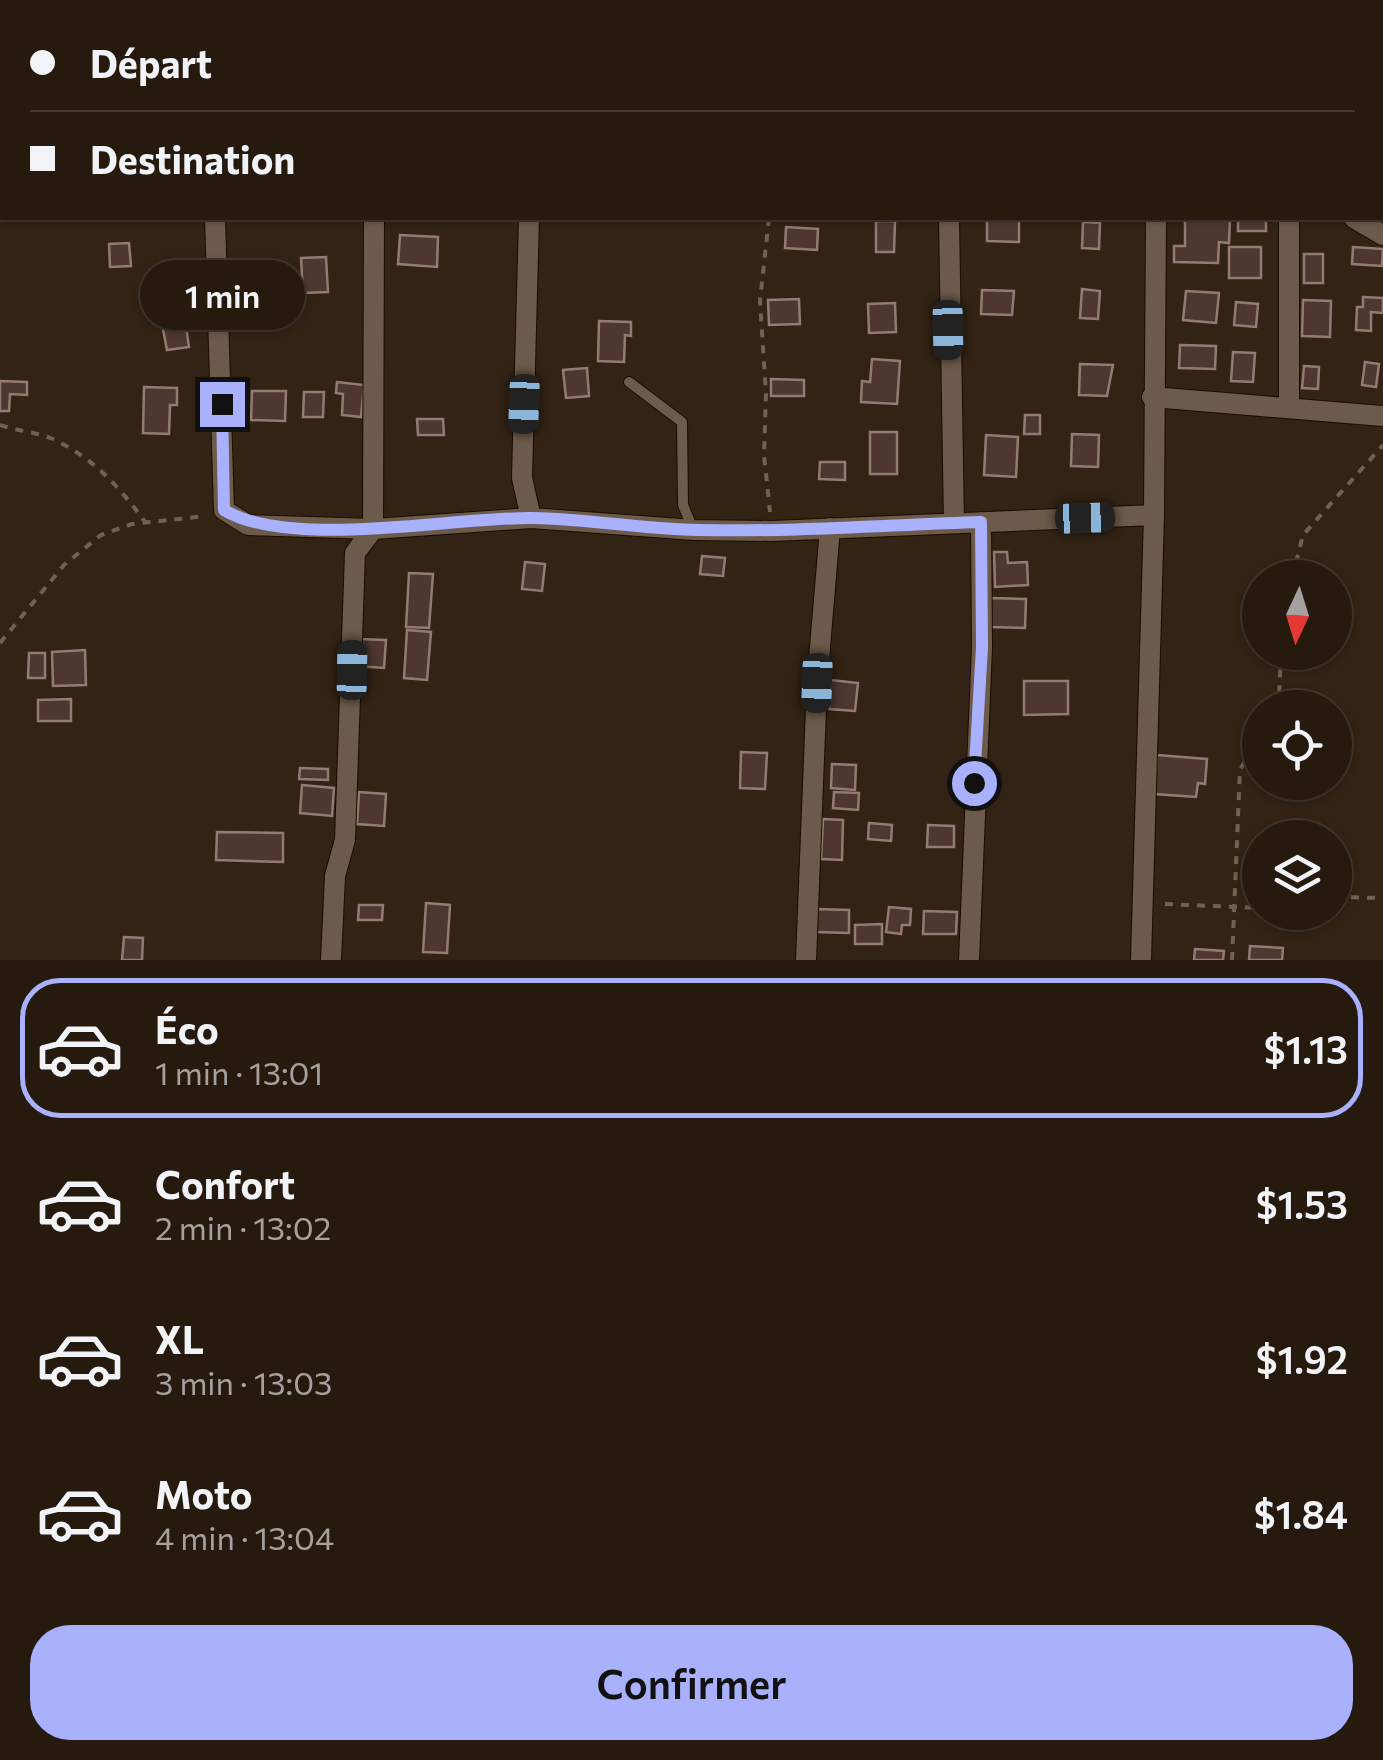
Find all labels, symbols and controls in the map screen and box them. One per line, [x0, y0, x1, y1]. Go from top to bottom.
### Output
text: Départ [90, 39, 212, 86]
text: Destination [90, 135, 295, 182]
callout: 1 min [140, 259, 304, 329]
text: 1 min [185, 275, 260, 315]
car [932, 300, 964, 360]
car [508, 373, 540, 435]
route end [200, 382, 245, 427]
car [1054, 502, 1116, 534]
north arrow [1242, 560, 1352, 670]
map controls [1242, 560, 1352, 930]
car [336, 640, 368, 700]
car [801, 652, 833, 714]
button: locate [1242, 690, 1352, 800]
route start [952, 761, 997, 806]
button: layers [1242, 820, 1352, 930]
icon: car [35, 1003, 125, 1093]
text: Éco [155, 1005, 219, 1052]
text: $1.13 [1264, 1025, 1348, 1072]
text: 1 min · 13:01 [155, 1052, 323, 1092]
icon: car [35, 1158, 125, 1248]
text: Confort [155, 1160, 295, 1207]
text: $1.53 [1256, 1180, 1348, 1227]
text: 2 min · 13:02 [155, 1207, 331, 1247]
icon: car [35, 1313, 125, 1403]
text: XL [155, 1315, 204, 1362]
text: $1.92 [1256, 1335, 1348, 1382]
text: 3 min · 13:03 [155, 1362, 332, 1402]
icon: car [35, 1468, 125, 1558]
text: Moto [155, 1470, 253, 1517]
text: $1.84 [1254, 1490, 1348, 1537]
text: 4 min · 13:04 [155, 1517, 334, 1557]
button: Confirmer [30, 1625, 1353, 1740]

